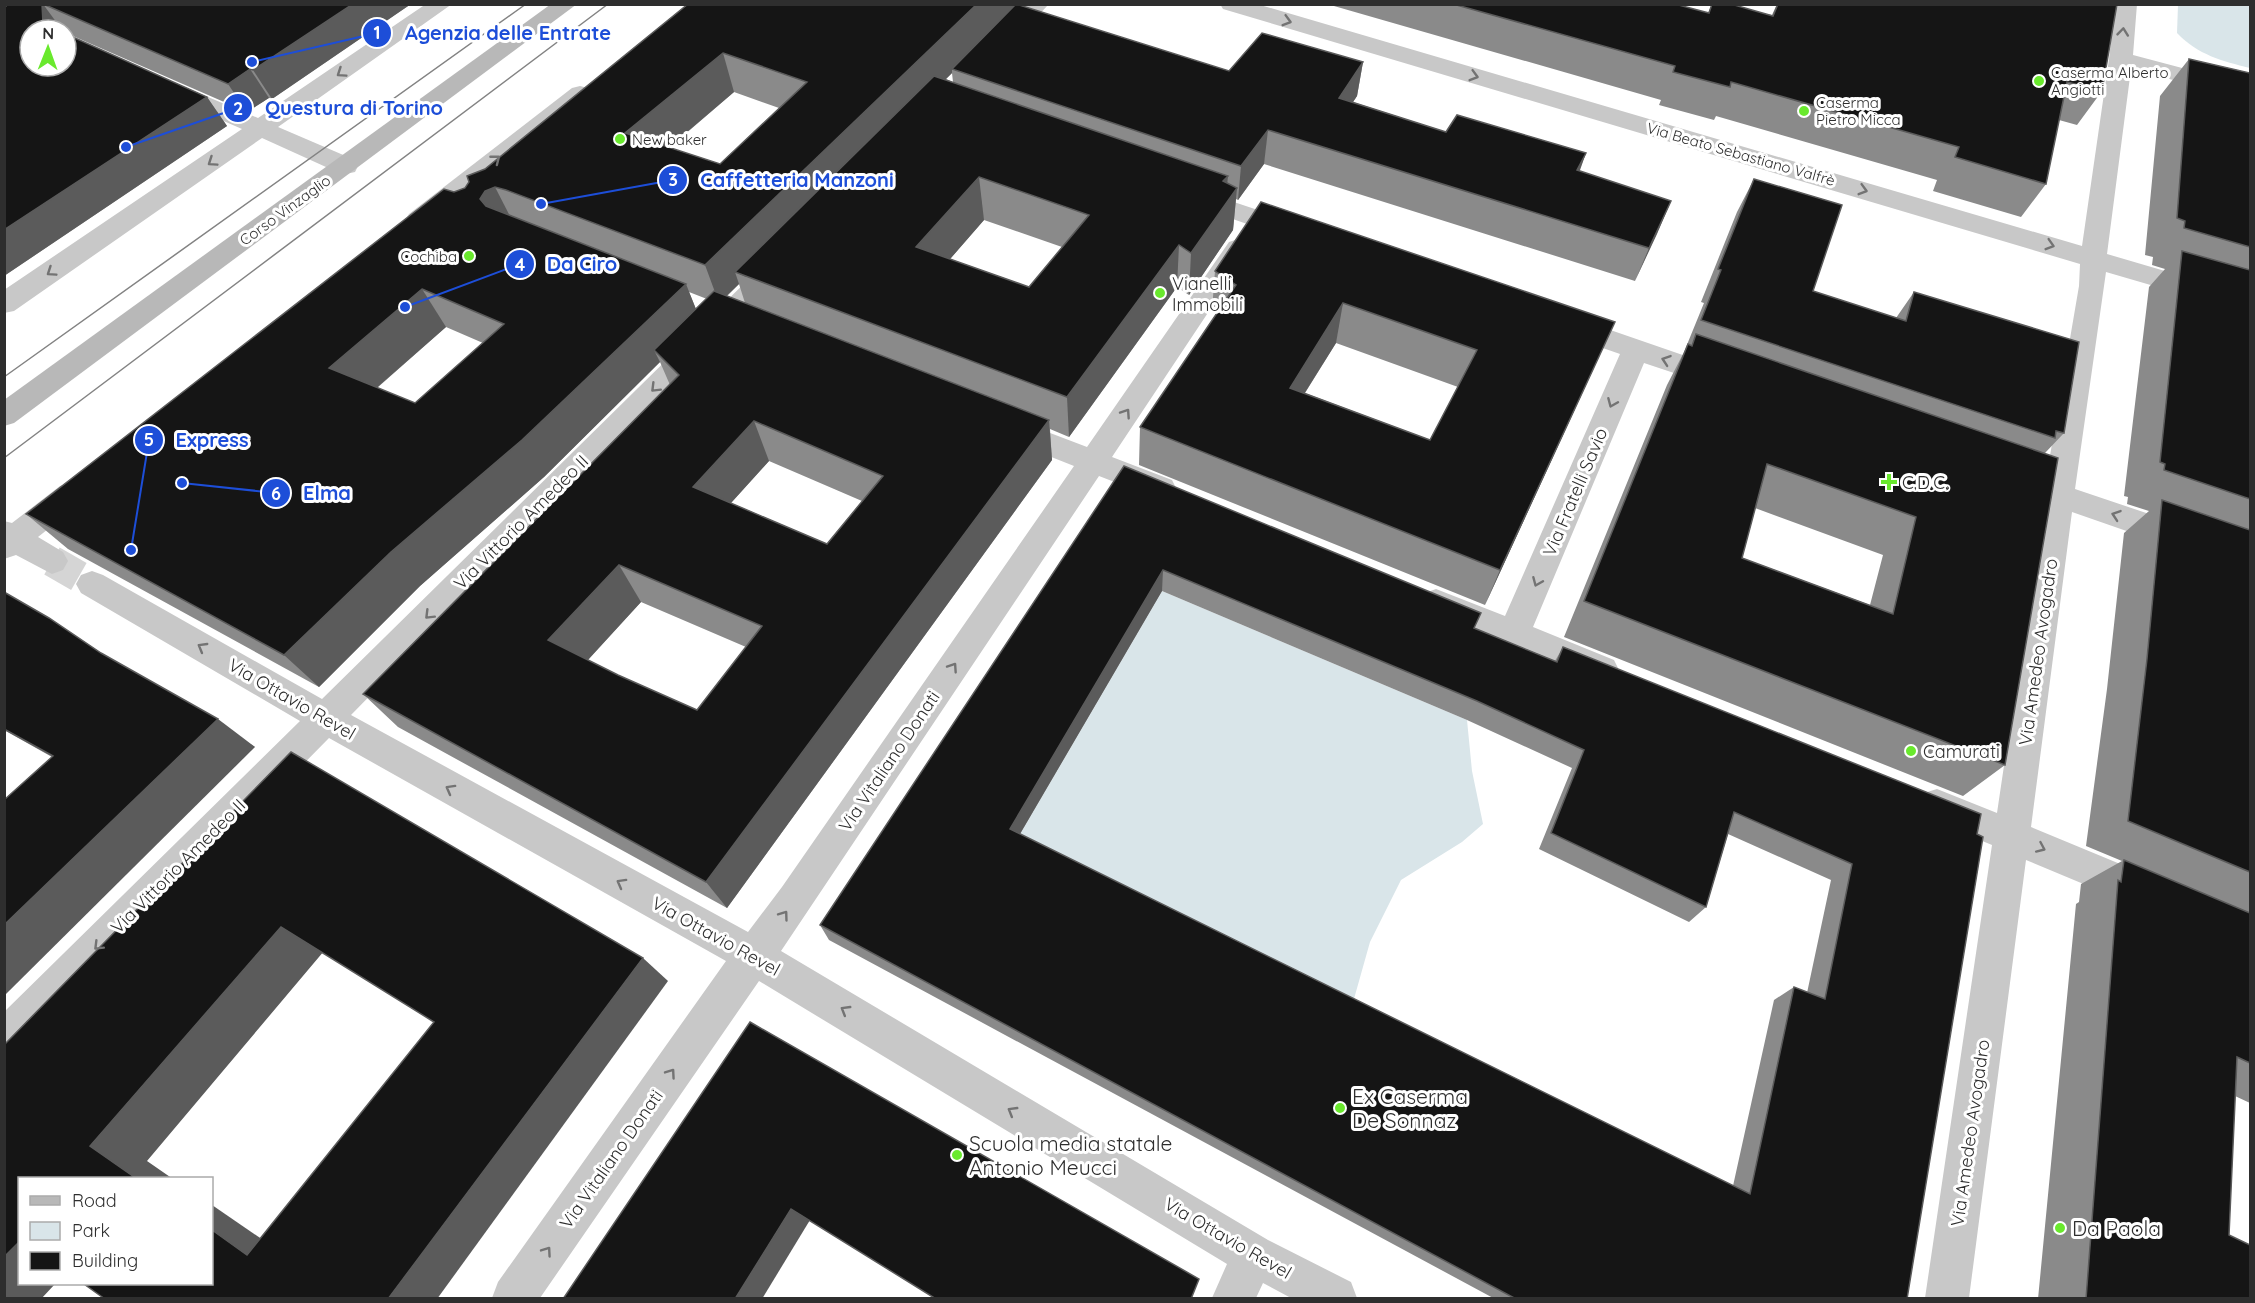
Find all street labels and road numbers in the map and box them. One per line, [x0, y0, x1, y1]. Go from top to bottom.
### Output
street label: Via Beato Sebastiano Valfrè [1645, 118, 1837, 190]
street label: Corso Vinzaglio [236, 171, 334, 249]
street label: Via Fratelli Savio [1538, 424, 1612, 560]
street label: Via Vittorio Amedeo II [449, 450, 593, 594]
street label: Via Amedeo Avogadro [2013, 557, 2063, 747]
street label: Via Ottavio Revel [224, 653, 360, 745]
street label: Via Vitaliano Donati [833, 686, 945, 836]
street label: Via Vittorio Amedeo II [106, 794, 250, 938]
street label: Via Ottavio Revel [648, 891, 784, 981]
street label: Via Amedeo Avogadro [1945, 1038, 1995, 1228]
street label: Via Vitaliano Donati [554, 1085, 668, 1233]
street label: Via Ottavio Revel [1160, 1192, 1296, 1284]

